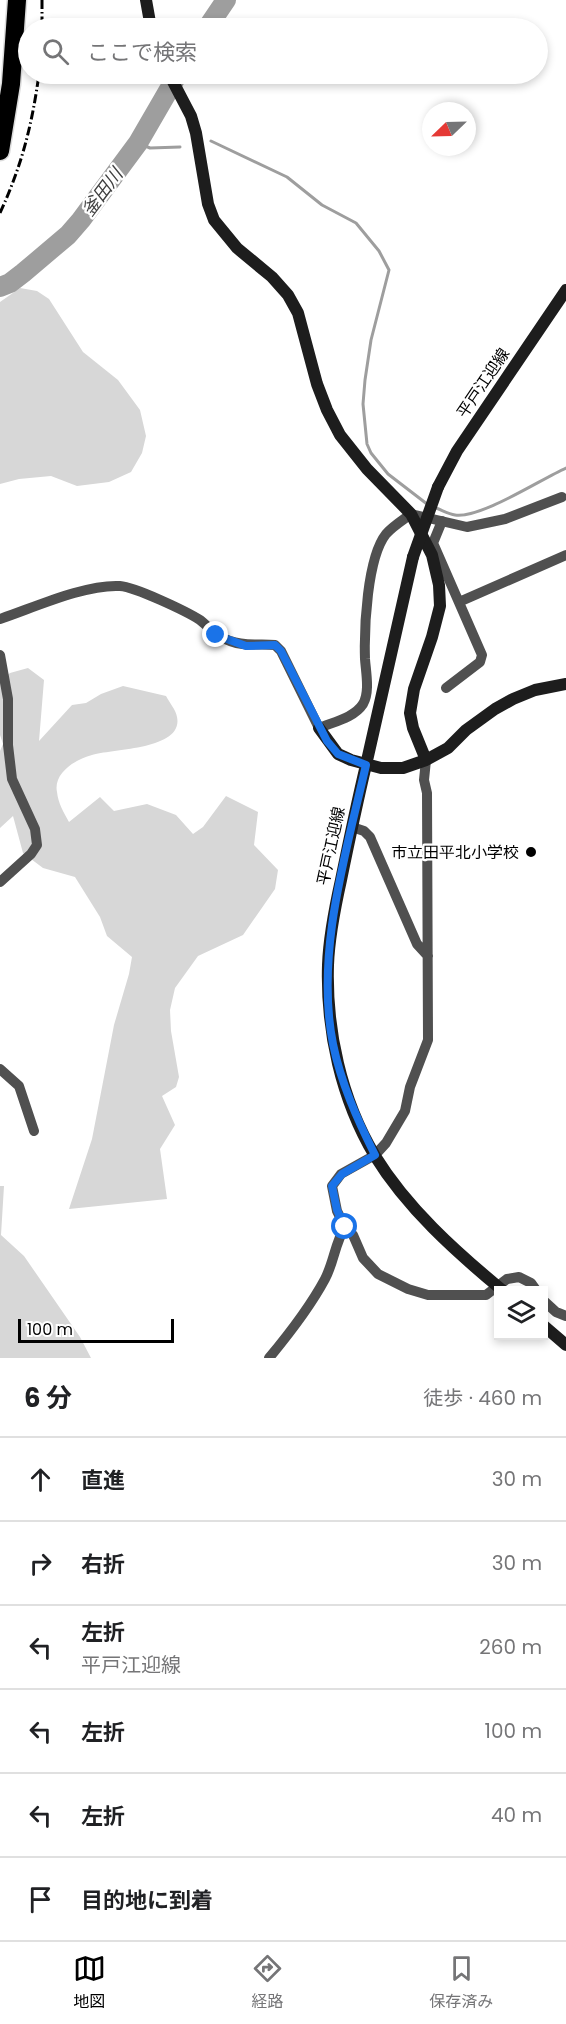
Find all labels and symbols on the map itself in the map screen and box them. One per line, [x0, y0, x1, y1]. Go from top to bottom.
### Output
north arrow [422, 102, 476, 156]
water label: 釜田川 [76, 161, 129, 221]
street label: 平戸江迎線 [451, 343, 515, 423]
route end [202, 621, 228, 647]
street label: 平戸江迎線 [311, 804, 351, 888]
place label: 市立田平北小学校 [391, 841, 519, 864]
marker: 市立田平北小学校 [524, 845, 538, 859]
route start [331, 1213, 357, 1239]
scale bar [18, 1316, 174, 1344]

